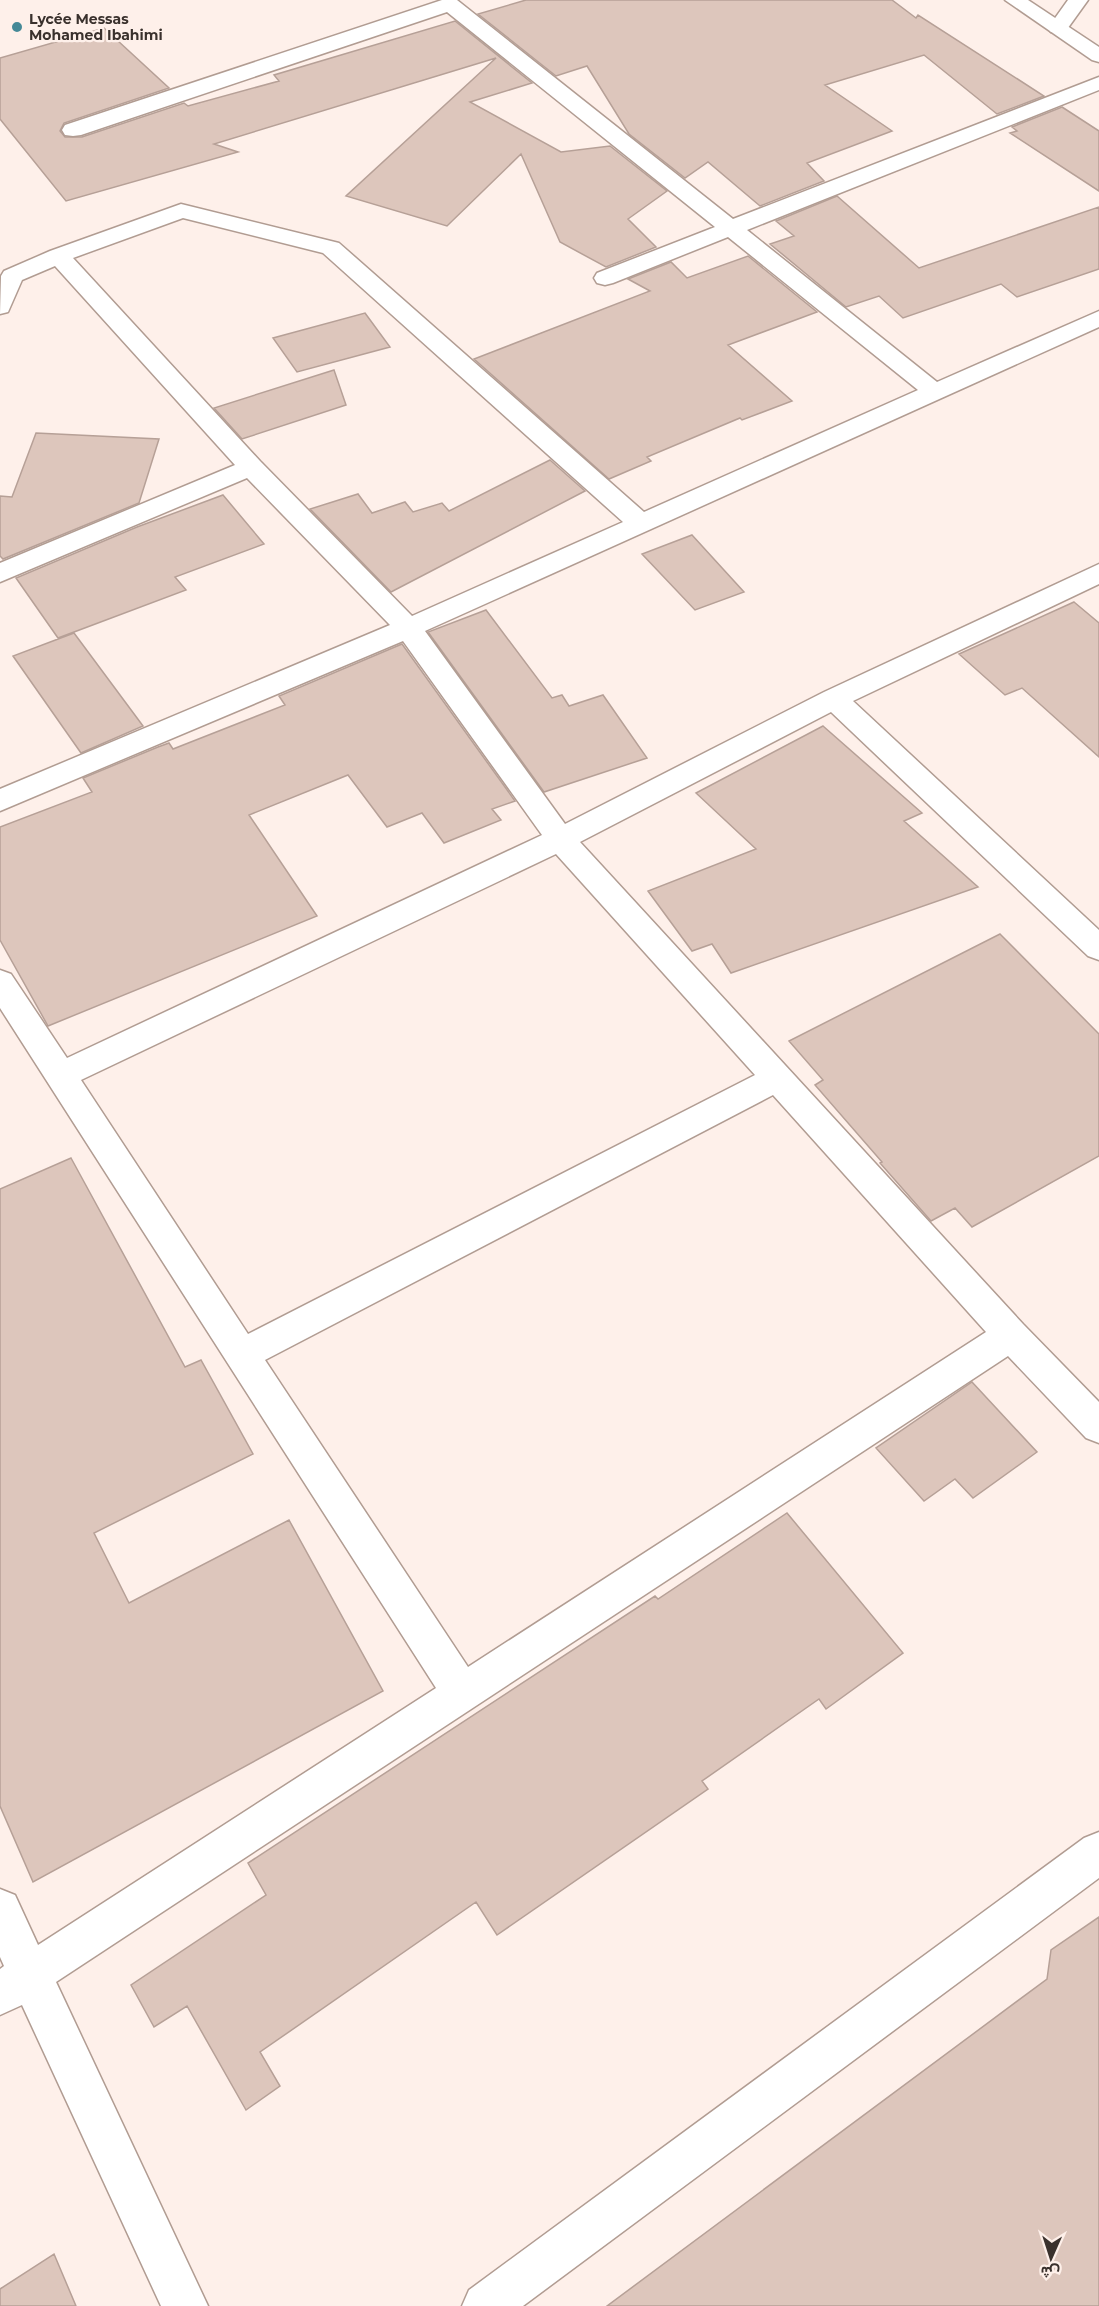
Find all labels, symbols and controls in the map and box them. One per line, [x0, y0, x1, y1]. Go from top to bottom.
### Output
place label: Lycée Messas Mohamed Ibahimi [29, 10, 163, 44]
marker: Lycée Messas Mohamed Ibahimi [10, 20, 24, 34]
north arrow [1021, 2228, 1081, 2288]
text: ش [1040, 2262, 1060, 2282]

